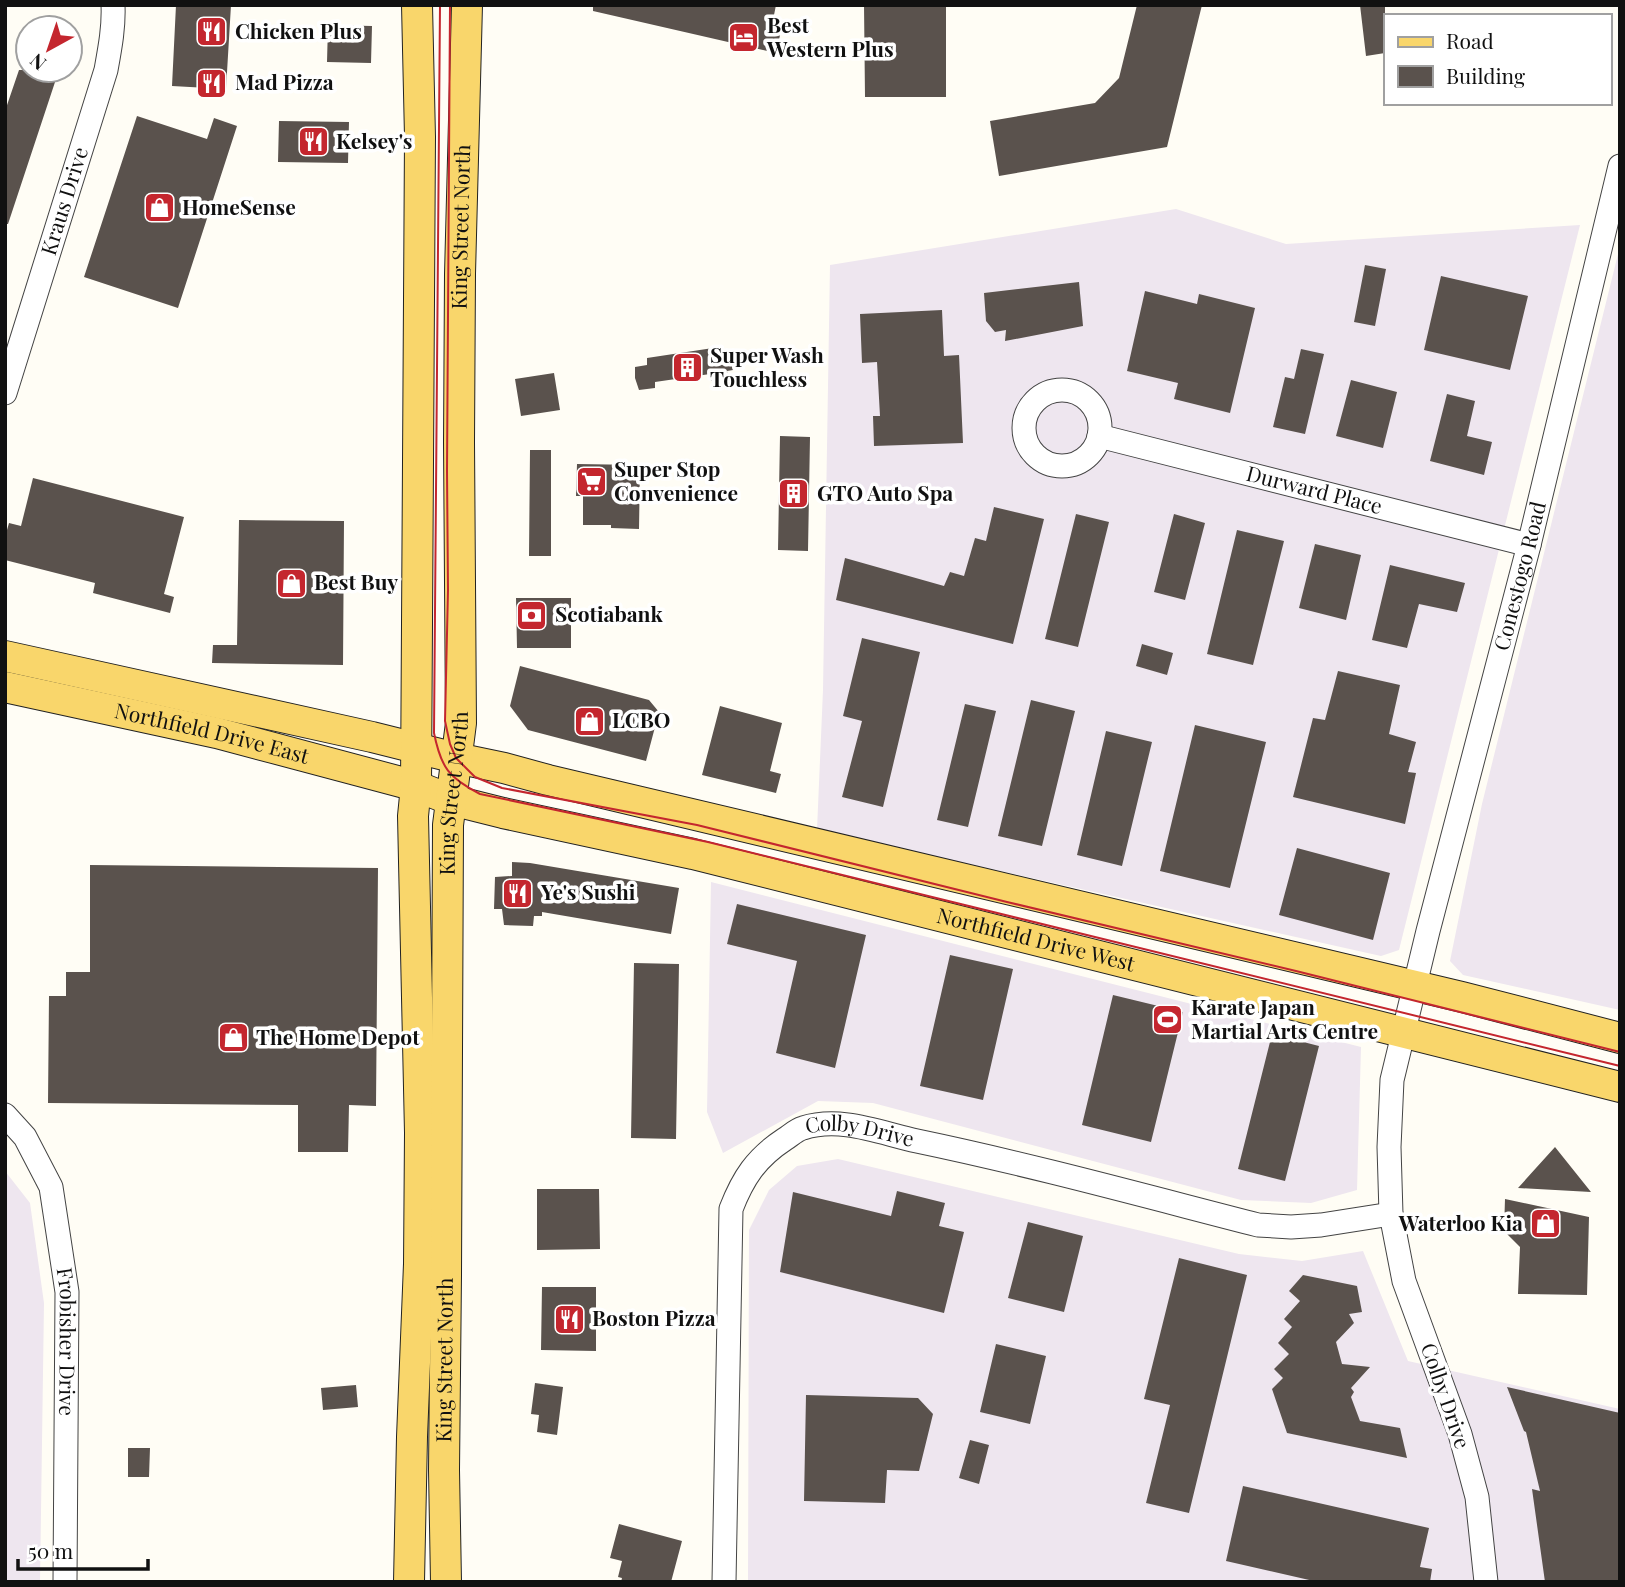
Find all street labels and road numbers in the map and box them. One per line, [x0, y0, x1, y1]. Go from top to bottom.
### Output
street label: Kraus Drive [33, 143, 93, 258]
street label: King Street North [444, 143, 475, 309]
street label: Durward Place [1244, 458, 1386, 519]
street label: Conestogo Road [1486, 498, 1551, 653]
street label: Northfield Drive East [112, 695, 313, 769]
street label: King Street North [432, 711, 473, 876]
street label: Northfield Drive West [934, 900, 1139, 977]
street label: Colby Drive [802, 1108, 917, 1152]
street label: Frobisher Drive [51, 1265, 83, 1416]
street label: King Street North [428, 1277, 458, 1443]
street label: Colby Drive [1416, 1339, 1478, 1452]

